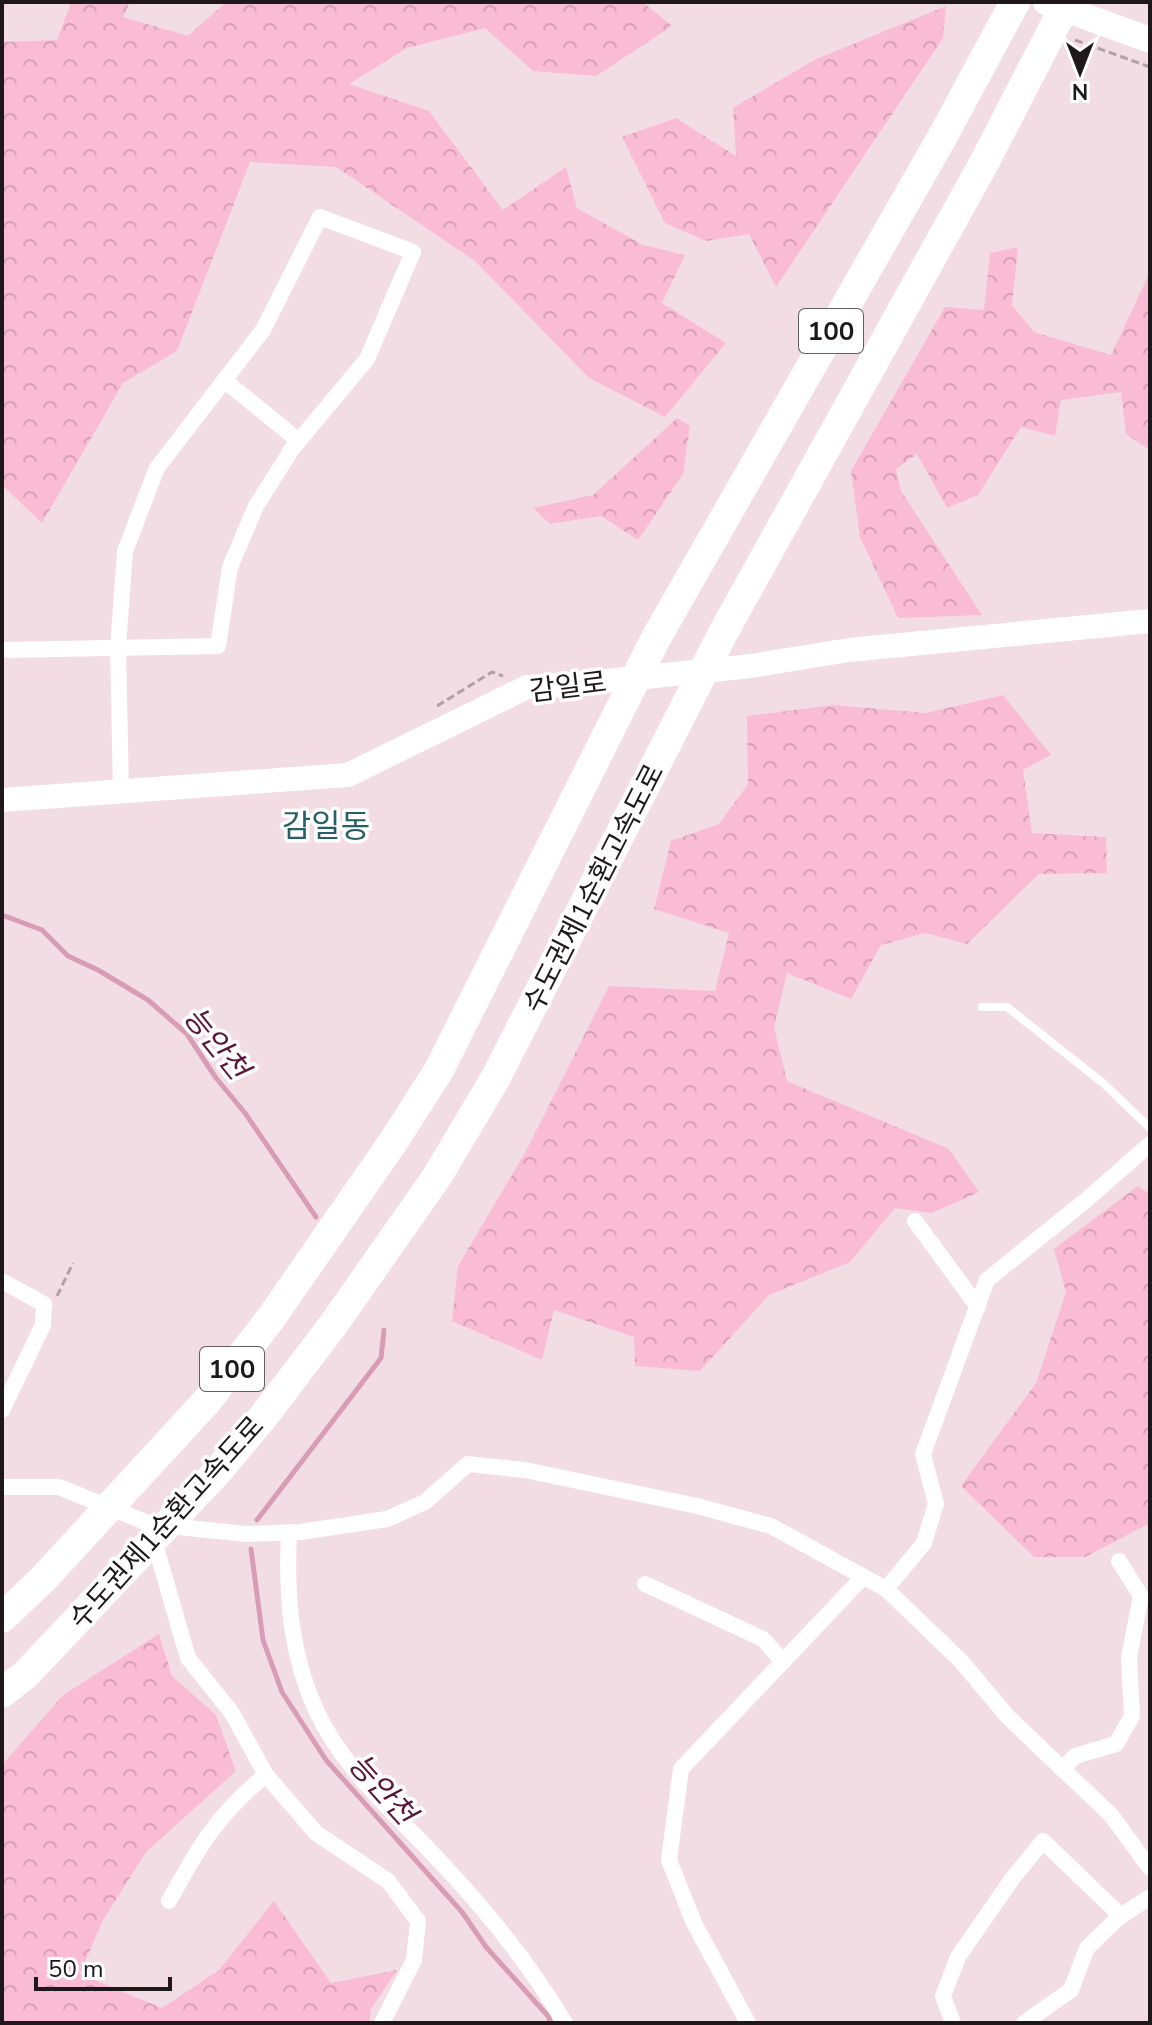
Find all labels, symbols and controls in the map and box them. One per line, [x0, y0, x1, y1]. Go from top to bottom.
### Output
north arrow [1040, 32, 1120, 112]
text: N [1072, 76, 1088, 106]
road number: 100 [799, 309, 863, 353]
street label: 감일로 [527, 663, 609, 711]
street label: 수도권제1순환고속도로 [515, 758, 673, 1019]
district label: 감일동 [282, 805, 370, 848]
water label: 능안천 [174, 998, 260, 1091]
road number: 100 [200, 1347, 264, 1391]
street label: 수도권제1순환고속도로 [61, 1408, 273, 1637]
water label: 능안천 [339, 1745, 427, 1836]
scale bar [36, 1941, 170, 1991]
text: 50 m [48, 1953, 104, 1985]

